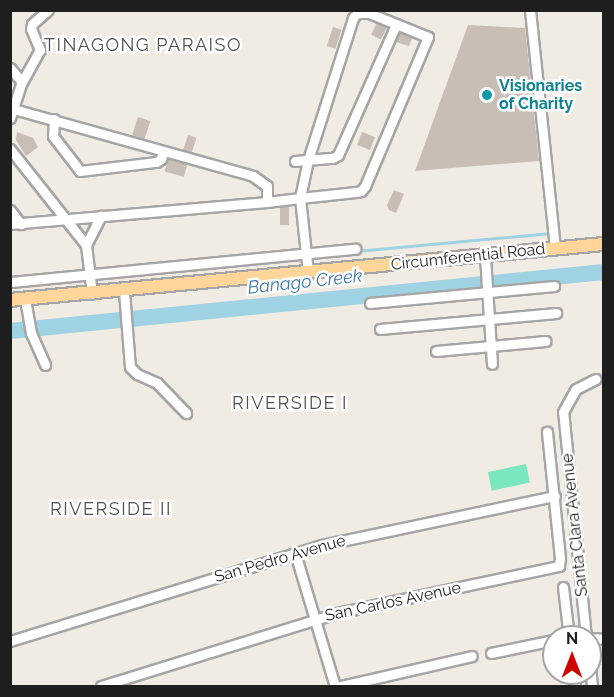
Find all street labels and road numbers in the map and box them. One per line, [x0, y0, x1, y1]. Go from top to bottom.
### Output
street label: Circumferential Road [390, 239, 546, 275]
street label: Santa Clara Avenue [558, 452, 592, 598]
street label: San Pedro Avenue [212, 531, 348, 587]
street label: San Carlos Avenue [323, 578, 463, 626]

